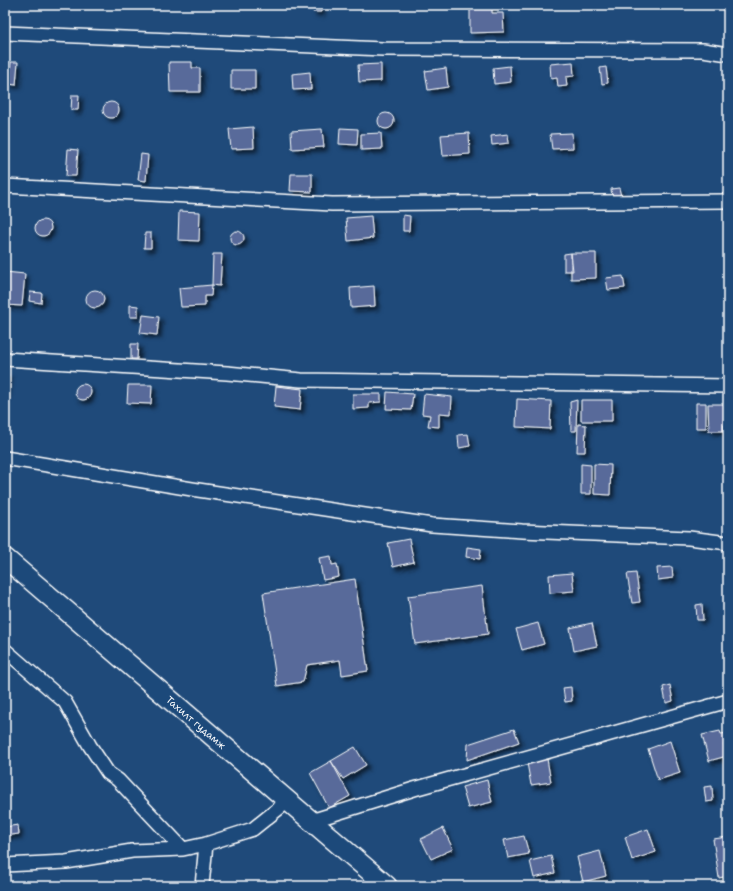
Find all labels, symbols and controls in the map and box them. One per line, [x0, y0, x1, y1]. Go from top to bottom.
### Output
street label: Тахилт гудамж [163, 693, 229, 752]

